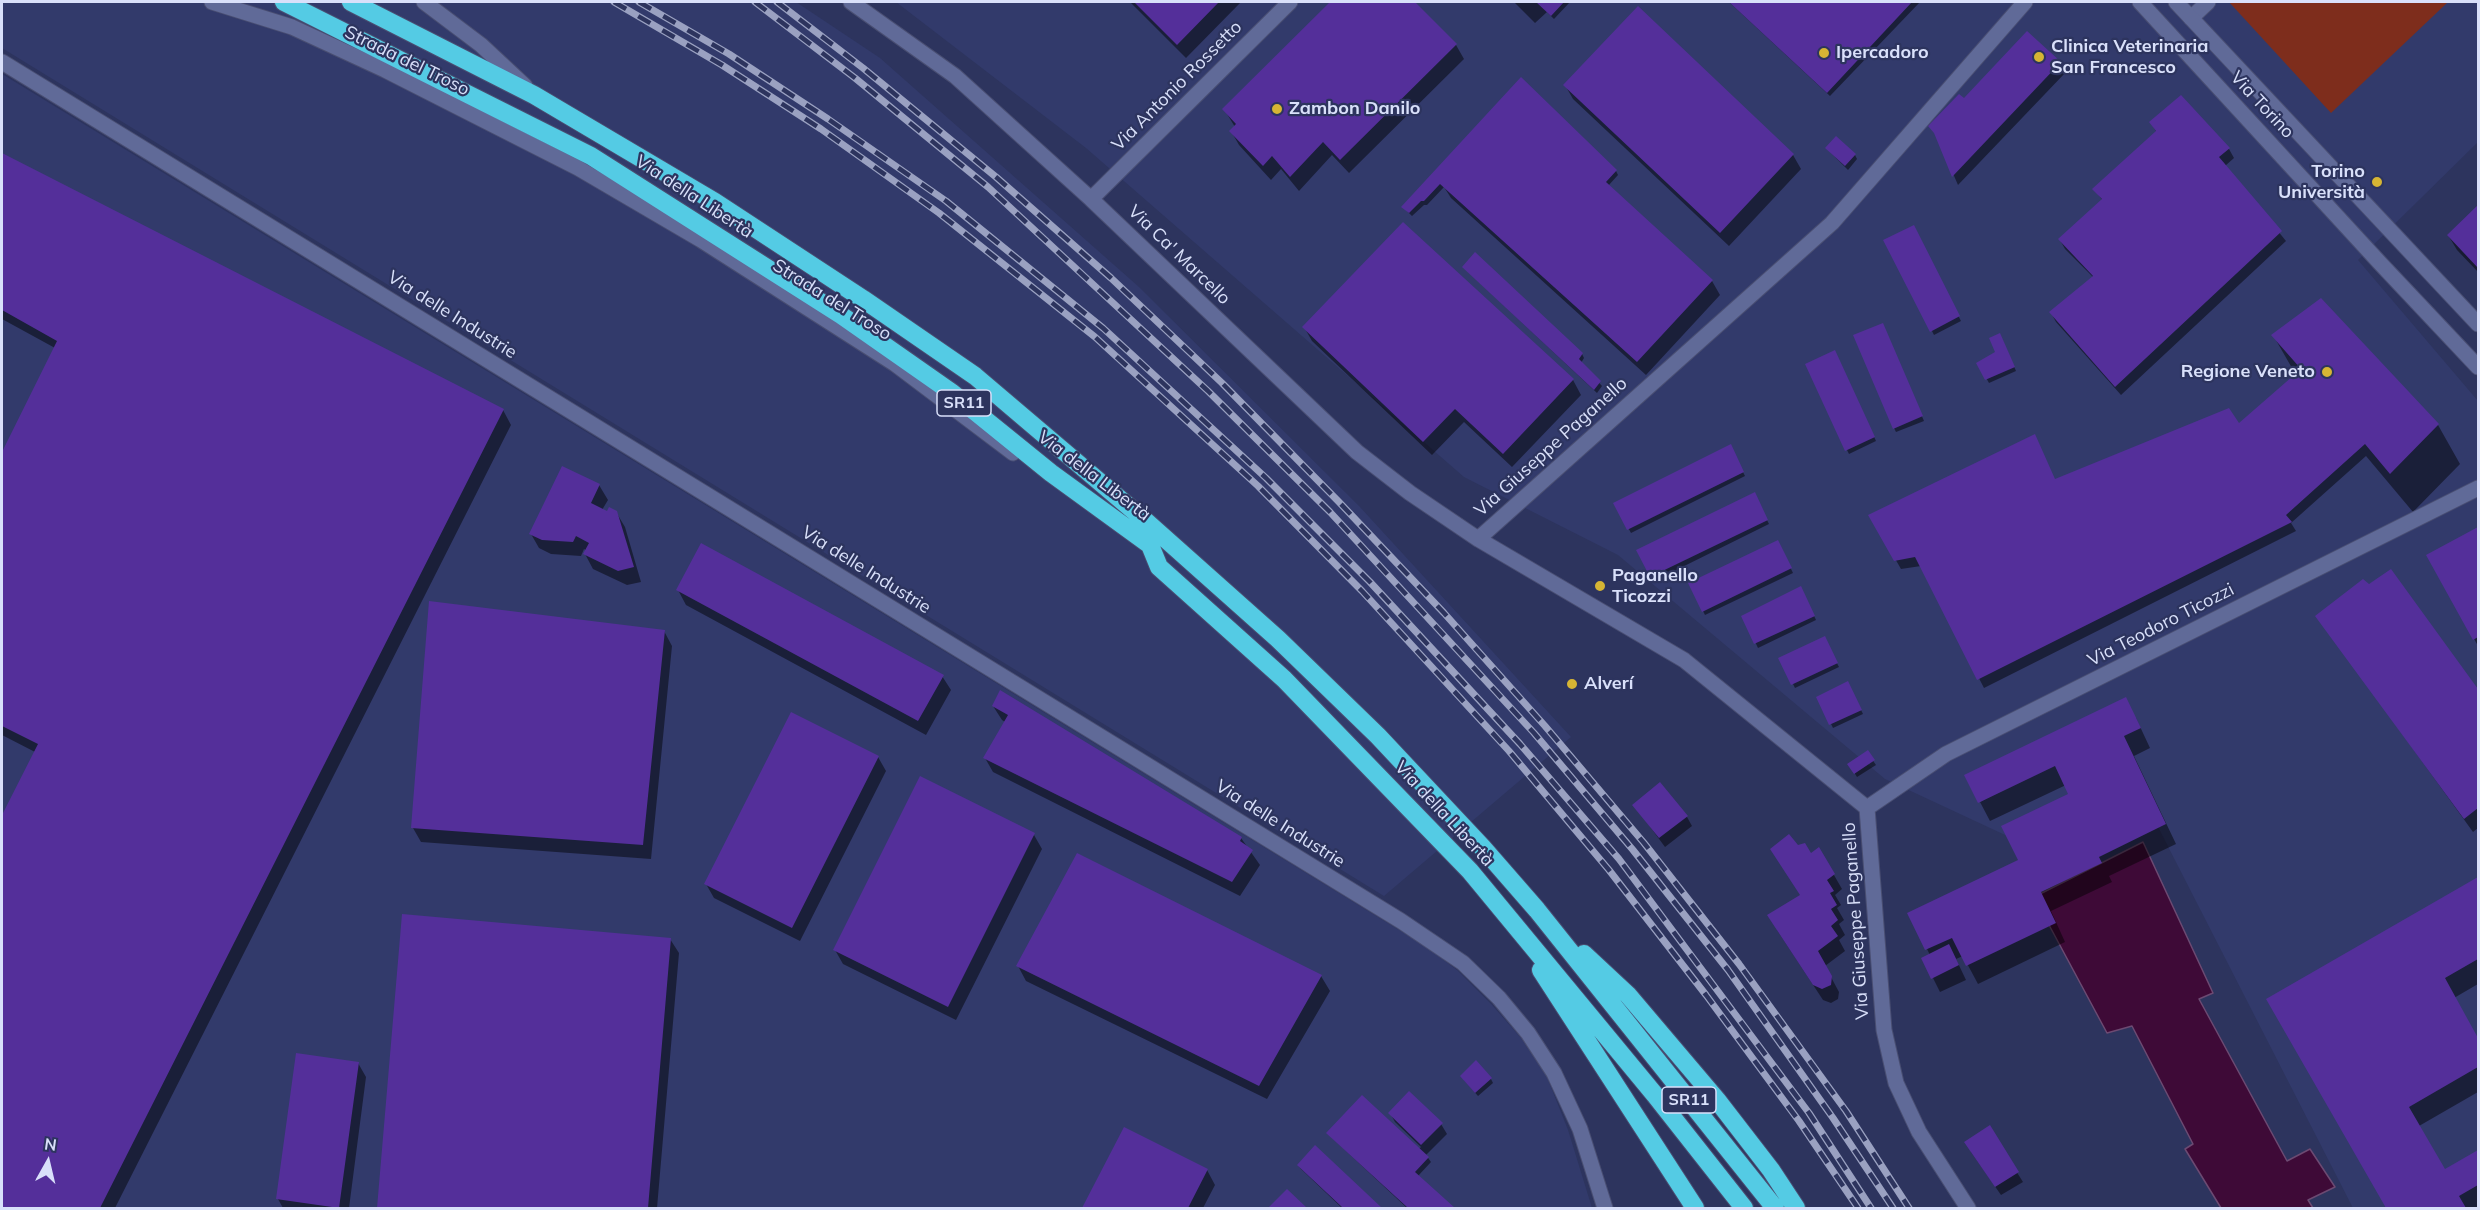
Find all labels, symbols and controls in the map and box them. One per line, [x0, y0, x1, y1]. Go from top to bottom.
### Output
street label: Via Antonio Rossetto [1107, 16, 1247, 156]
street label: Strada del Troso [341, 21, 473, 101]
place label: Clinica Veterinaria San Francesco [2051, 36, 2208, 78]
place label: Ipercadoro [1836, 42, 1929, 64]
marker: Ipercadoro [1817, 46, 1831, 60]
marker: Clinica Veterinaria San Francesco [2032, 50, 2046, 64]
street label: Via Torino [2226, 67, 2298, 143]
place label: Zambon Danilo [1289, 98, 1420, 120]
marker: Zambon Danilo [1270, 102, 1284, 116]
street label: Via della Libertà [631, 151, 757, 243]
place label: Torino Università [2278, 161, 2365, 204]
marker: Torino Università [2370, 175, 2384, 189]
street label: Via Ca' Marcello [1123, 201, 1235, 309]
street label: Strada del Troso [769, 255, 895, 345]
street label: Via delle Industrie [383, 267, 521, 363]
place label: Regione Veneto [2181, 361, 2315, 383]
marker: Regione Veneto [2320, 365, 2334, 379]
street label: Via Giuseppe Paganello [1470, 373, 1632, 521]
road number: SR11 [937, 390, 991, 416]
street label: Via della Libertà [1033, 427, 1155, 525]
street label: Via delle Industrie [797, 522, 935, 618]
place label: Paganello Ticozzi [1612, 565, 1698, 608]
marker: Paganello Ticozzi [1593, 579, 1607, 593]
street label: Via Teodoro Ticozzi [2084, 579, 2238, 671]
place label: Alverí [1584, 673, 1633, 695]
marker: Alverí [1565, 677, 1579, 691]
street label: Via della Libertà [1390, 757, 1498, 871]
street label: Via delle Industrie [1211, 776, 1349, 872]
street label: Via Giuseppe Paganello [1838, 822, 1874, 1020]
road number: SR11 [1662, 1087, 1716, 1113]
north arrow [18, 1132, 78, 1192]
text: N [43, 1133, 58, 1155]

